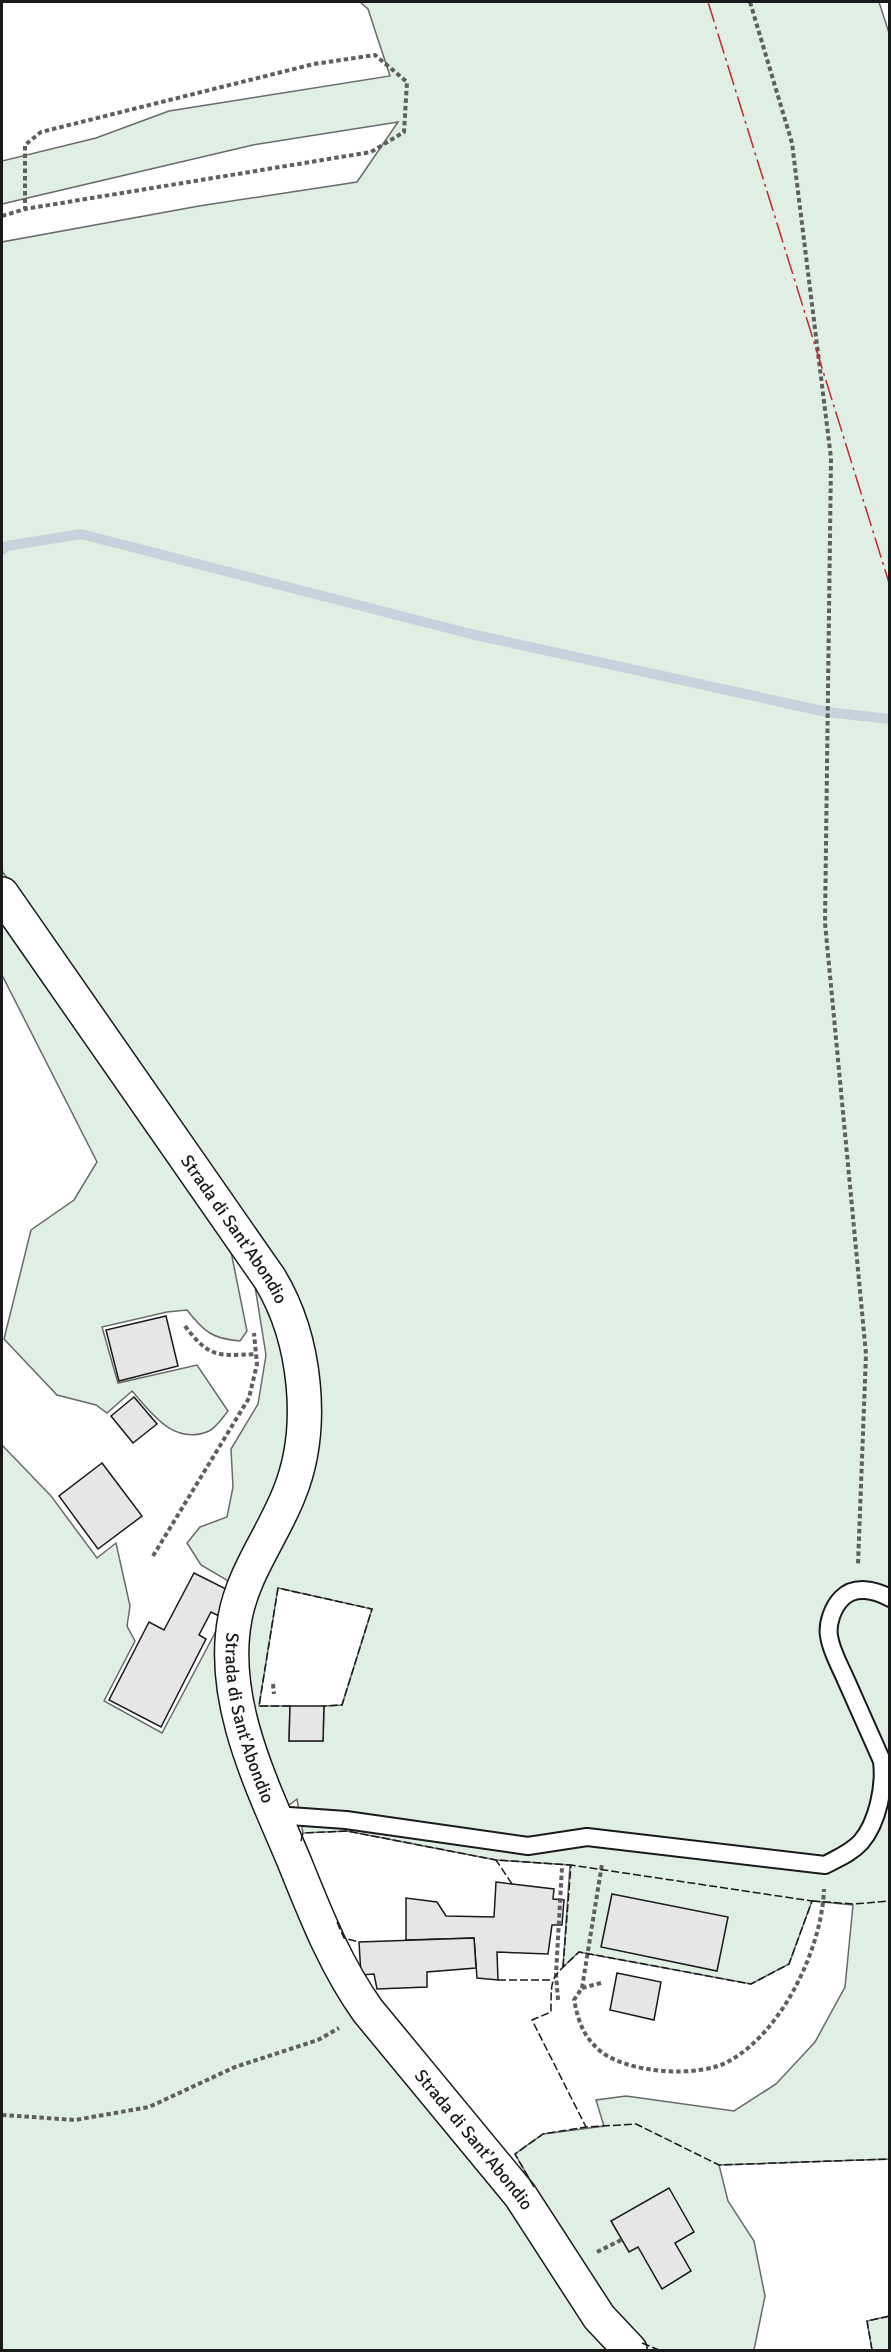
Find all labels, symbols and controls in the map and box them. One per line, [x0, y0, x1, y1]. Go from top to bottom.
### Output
street label: Strada di Sant'Abondio [176, 1151, 292, 1307]
street label: Strada di Sant'Abondio [221, 1632, 279, 1806]
street label: Strada di Sant'Abondio [410, 2065, 538, 2214]

